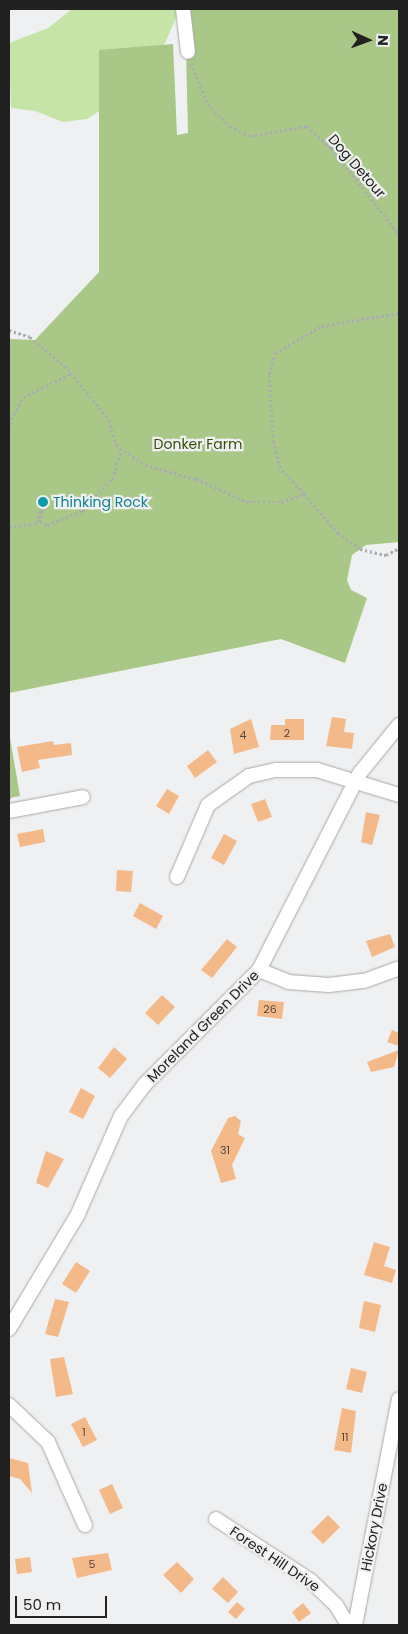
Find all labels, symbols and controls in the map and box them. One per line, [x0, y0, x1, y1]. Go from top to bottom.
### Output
north arrow [343, 15, 393, 65]
text: N [373, 35, 393, 46]
street label: Dog Detour [325, 131, 389, 201]
park label: Donker Farm [154, 436, 242, 452]
place label: Thinking Rock [53, 494, 148, 510]
marker: Thinking Rock [37, 496, 49, 508]
house number: 2 [284, 726, 290, 740]
house number: 4 [240, 728, 246, 742]
street label: Moreland Green Drive [144, 967, 262, 1085]
house number: 26 [263, 1002, 277, 1016]
house number: 31 [220, 1143, 230, 1157]
house number: 1 [82, 1425, 86, 1439]
house number: 11 [341, 1430, 349, 1444]
street label: Hickory Drive [357, 1481, 391, 1573]
street label: Forest Hill Drive [227, 1523, 323, 1595]
house number: 5 [89, 1557, 95, 1571]
scale bar [18, 1586, 110, 1618]
text: 50 m [23, 1594, 61, 1615]

